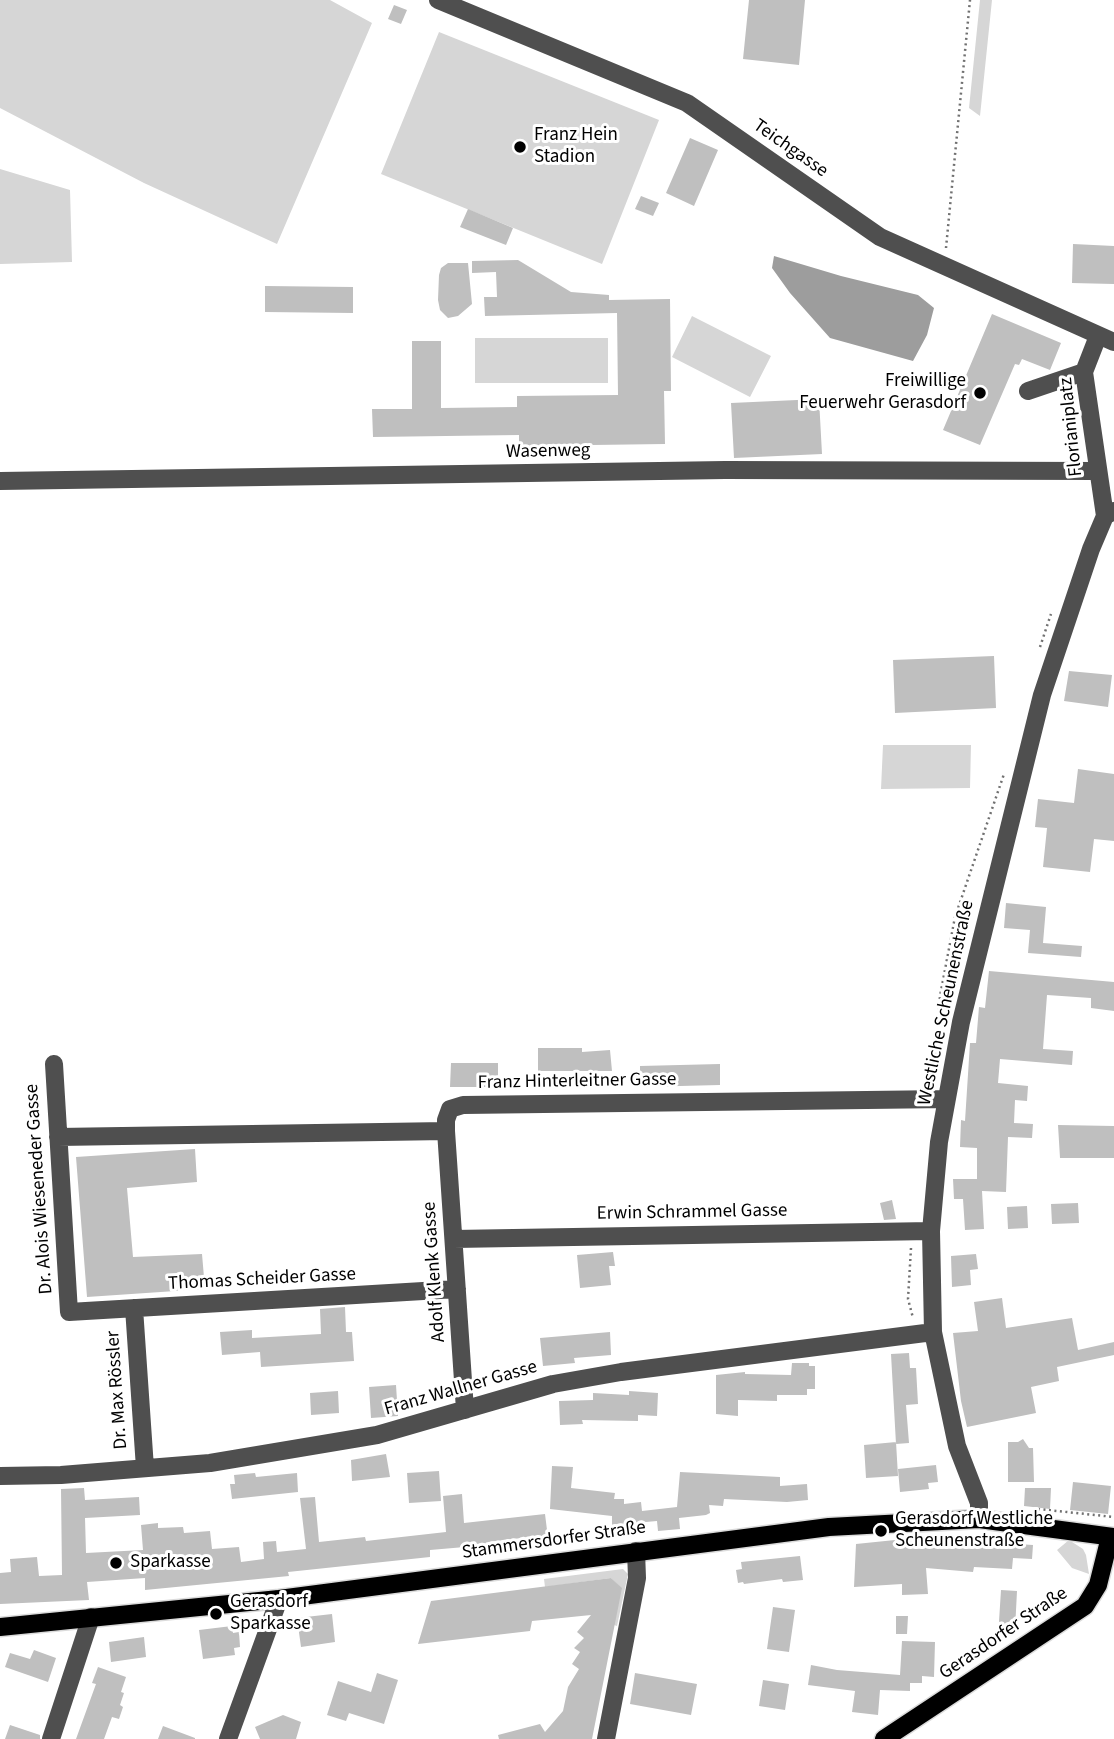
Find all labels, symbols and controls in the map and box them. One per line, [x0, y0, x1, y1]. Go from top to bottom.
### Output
street label: Teichgasse [748, 115, 832, 183]
place label: Franz Hein Stadion [534, 125, 618, 169]
marker: Franz Hein Stadion [512, 139, 528, 155]
place label: Freiwillige Feuerwehr Gerasdorf [799, 371, 966, 415]
street label: Florianiplatz [1055, 376, 1089, 478]
marker: Freiwillige Feuerwehr Gerasdorf [972, 385, 988, 401]
street label: Wasenweg [506, 440, 590, 464]
street label: Westliche Scheunenstraße [914, 898, 980, 1108]
street label: Franz Hinterleitner Gasse [477, 1069, 677, 1095]
street label: Dr. Alois Wieseneder Gasse [21, 1083, 59, 1295]
street label: Erwin Schrammel Gasse [597, 1200, 787, 1226]
street label: Adolf Klenk Gasse [419, 1201, 451, 1343]
street label: Thomas Scheider Gasse [167, 1264, 357, 1296]
street label: Dr. Max Rössler [102, 1330, 134, 1450]
street label: Franz Wallner Gasse [382, 1356, 540, 1422]
place label: Gerasdorf Westliche Scheunenstraße [895, 1509, 1053, 1553]
street label: Stammersdorfer Straße [461, 1517, 647, 1565]
marker: Gerasdorf Westliche Scheunenstraße [873, 1523, 889, 1539]
place label: Sparkasse [130, 1552, 211, 1574]
marker: Sparkasse [108, 1555, 124, 1571]
street label: Gerasdorfer Straße [936, 1583, 1072, 1685]
place label: Gerasdorf Sparkasse [230, 1592, 311, 1636]
marker: Gerasdorf Sparkasse [208, 1606, 224, 1622]

